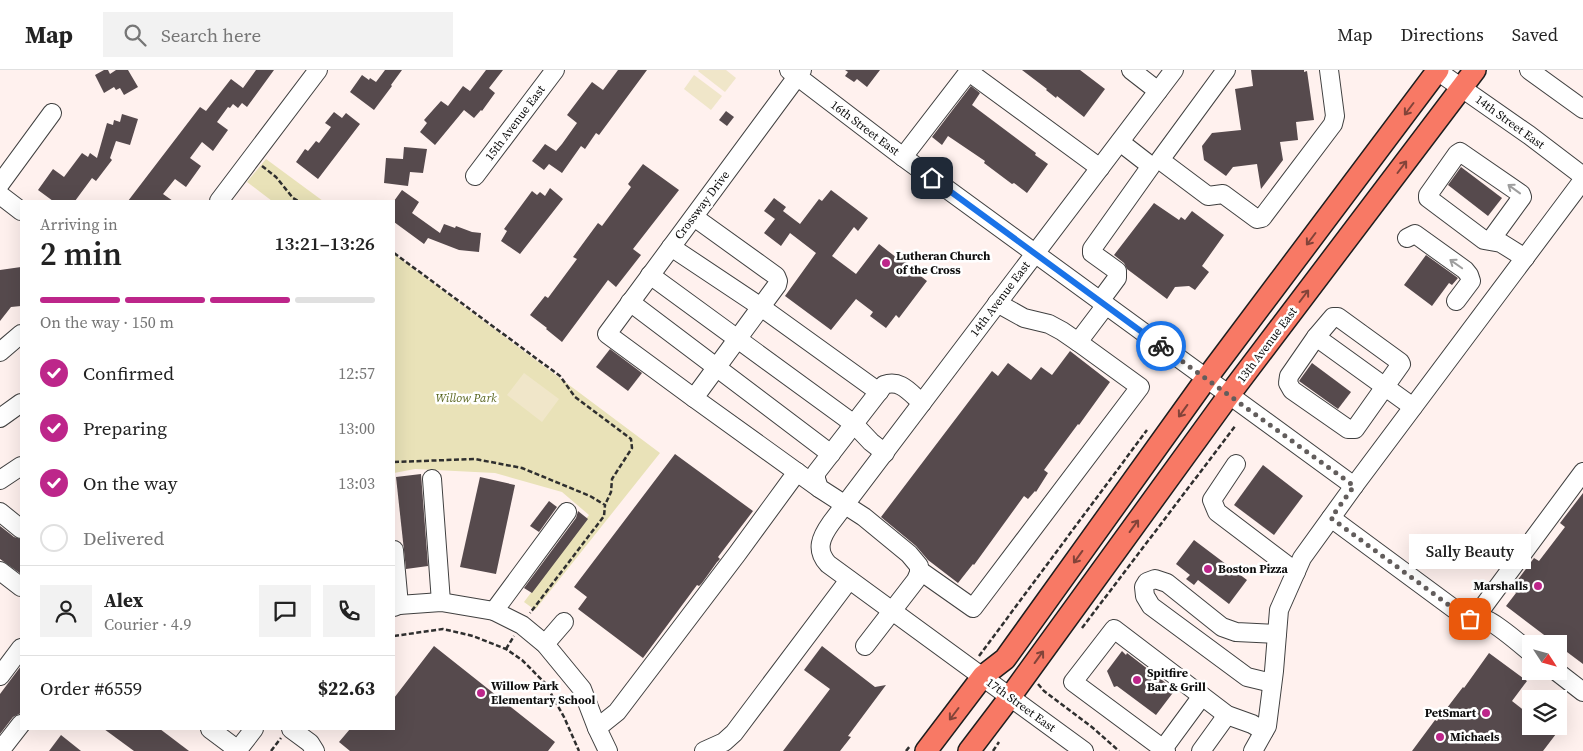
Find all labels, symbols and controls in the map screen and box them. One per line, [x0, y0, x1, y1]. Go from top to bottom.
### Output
search box [103, 12, 453, 57]
text: Map [25, 18, 73, 51]
icon: search [121, 21, 149, 49]
text: Search here [161, 22, 261, 48]
text: Map [1337, 22, 1373, 47]
text: Directions [1401, 22, 1484, 47]
text: Saved [1512, 22, 1558, 47]
street label: 15th Avenue East [481, 82, 549, 164]
street label: 14th Street East [1472, 91, 1548, 153]
street label: 16th Street East [827, 97, 903, 159]
one-way arrow [1404, 102, 1414, 116]
pin [911, 157, 953, 199]
one-way arrow [1396, 161, 1407, 174]
icon: home [918, 164, 946, 192]
street label: Crossway Drive [671, 167, 733, 243]
one-way arrow [1507, 184, 1521, 194]
text: Arriving in [40, 213, 118, 235]
text: 13:21–13:26 [275, 230, 375, 256]
text: 2 min [40, 232, 122, 276]
one-way arrow [1306, 232, 1317, 245]
place label: Lutheran Church of the Cross [896, 248, 991, 278]
marker: Lutheran Church of the Cross [880, 257, 892, 269]
street label: 14th Avenue East [966, 258, 1034, 340]
one-way arrow [1449, 259, 1463, 269]
one-way arrow [1298, 290, 1309, 303]
street label: 13th Avenue East [1233, 304, 1301, 386]
text: On the way · 150 m [40, 311, 174, 333]
courier [1136, 321, 1186, 371]
icon: bike [1147, 332, 1175, 360]
icon: check [40, 359, 68, 387]
text: Confirmed [83, 360, 174, 386]
text: 12:57 [338, 362, 375, 384]
park label: Willow Park [435, 390, 497, 406]
one-way arrow [1178, 404, 1188, 418]
icon: check [40, 414, 68, 442]
text: Preparing [83, 415, 167, 441]
text: 13:00 [338, 417, 375, 439]
icon: check [40, 469, 68, 497]
text: On the way [83, 470, 178, 496]
text: 13:03 [338, 472, 375, 494]
one-way arrow [1129, 519, 1139, 533]
text: Delivered [83, 525, 164, 551]
callout: Sally Beauty [1409, 534, 1531, 569]
text: Sally Beauty [1426, 540, 1514, 562]
one-way arrow [1073, 550, 1083, 564]
place label: Boston Pizza [1218, 561, 1288, 577]
marker: Boston Pizza [1202, 563, 1214, 575]
place label: Marshalls [1474, 578, 1529, 594]
marker: Marshalls [1532, 580, 1544, 592]
button: person [40, 585, 92, 637]
button: chat [259, 585, 311, 637]
button: phone [323, 585, 375, 637]
text: Alex [104, 587, 143, 613]
pin [1449, 598, 1491, 640]
icon: bag [1456, 605, 1484, 633]
text: Courier · 4.9 [104, 613, 192, 635]
north arrow [1522, 635, 1568, 680]
map controls [1522, 635, 1567, 735]
one-way arrow [1034, 650, 1044, 664]
place label: Spitfire Bar & Grill [1147, 665, 1206, 695]
street label: 17th Street East [983, 674, 1059, 736]
marker: Spitfire Bar & Grill [1131, 674, 1143, 686]
text: Order #6559 [40, 675, 142, 701]
text: $22.63 [318, 675, 375, 701]
place label: Willow Park Elementary School [491, 678, 596, 708]
marker: Willow Park Elementary School [475, 687, 487, 699]
button: layers [1522, 690, 1567, 735]
place label: PetSmart [1425, 705, 1477, 721]
one-way arrow [949, 707, 960, 720]
marker: PetSmart [1480, 707, 1492, 719]
place label: Michaels [1450, 729, 1500, 745]
marker: Michaels [1434, 731, 1446, 743]

